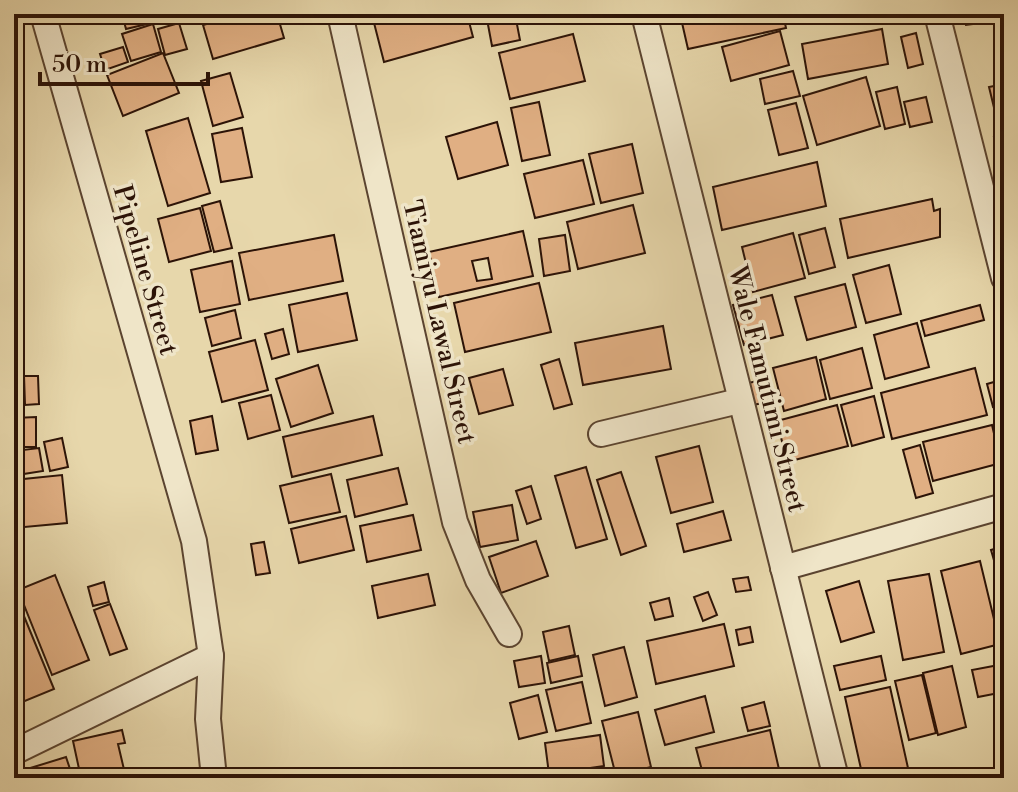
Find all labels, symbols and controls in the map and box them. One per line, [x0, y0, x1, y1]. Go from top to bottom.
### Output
scale bar [40, 36, 208, 86]
text: 50 m [52, 50, 107, 80]
street label: Pipeline Street [105, 181, 185, 359]
street label: Tiamiyu Lawal Street [395, 197, 483, 447]
street label: Wale Famutimi Street [721, 262, 813, 515]

